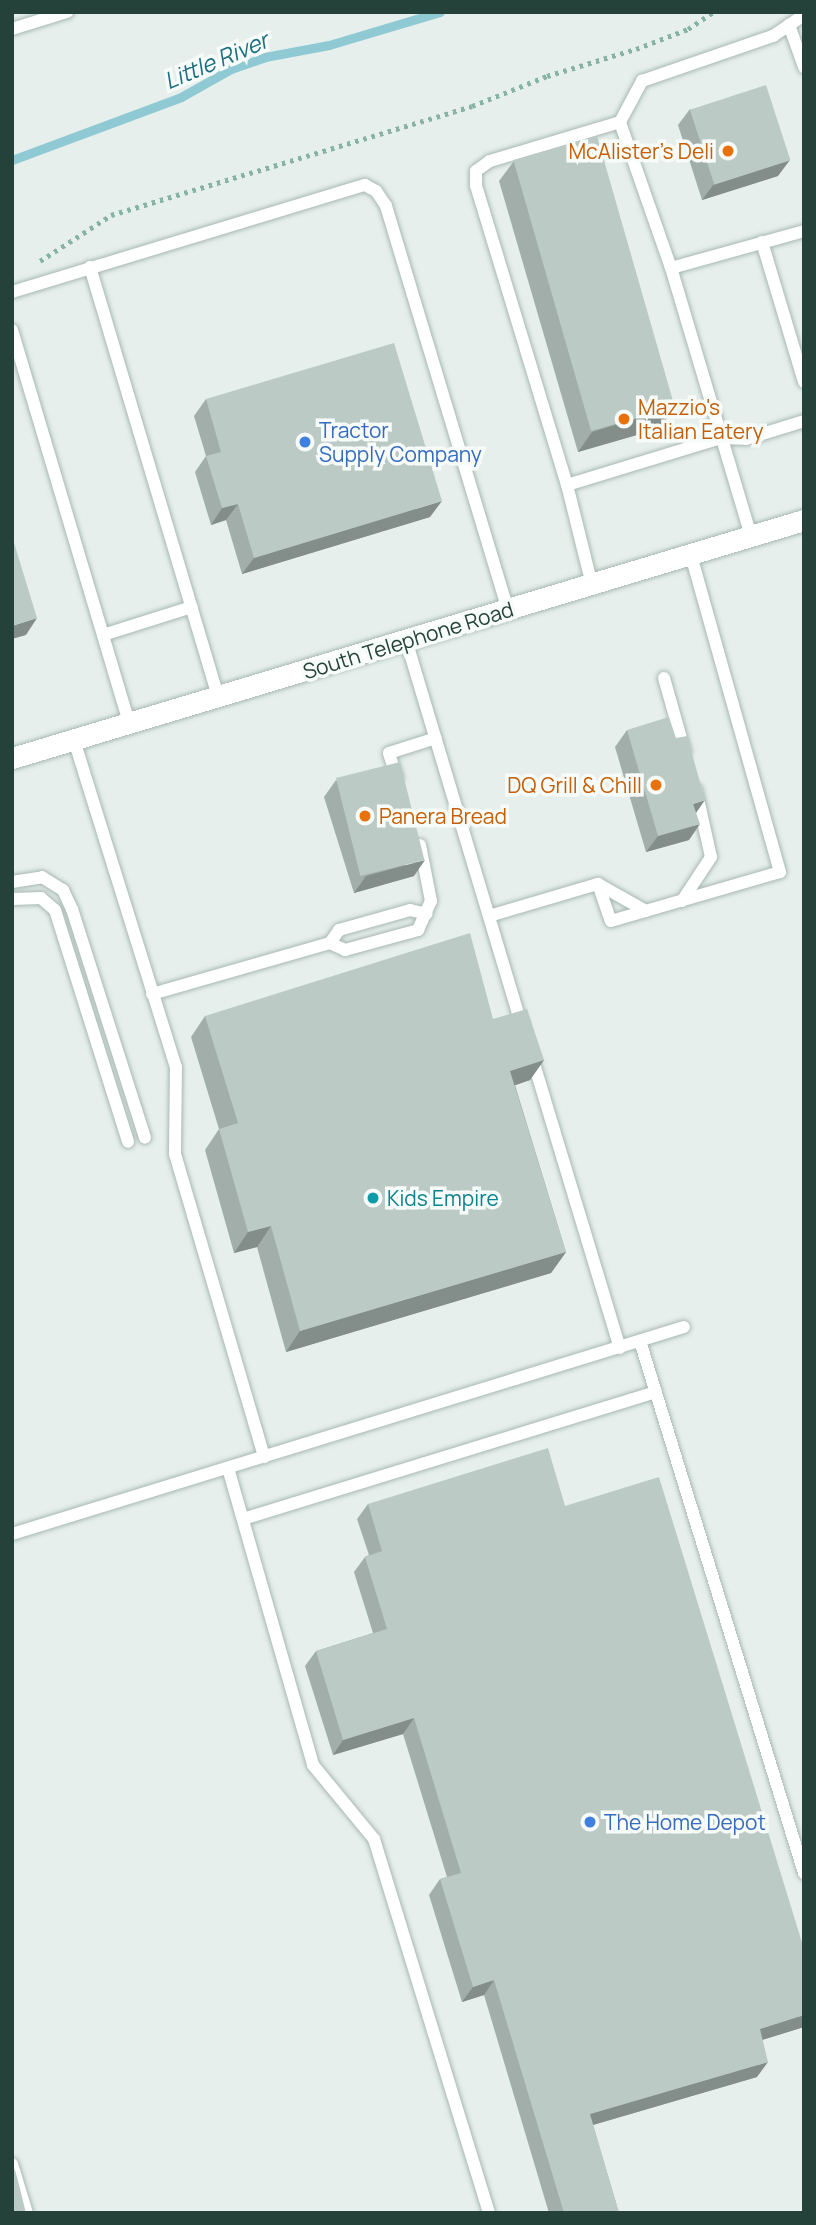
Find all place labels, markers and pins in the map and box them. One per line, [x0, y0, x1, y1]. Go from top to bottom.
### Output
place label: McAlister's Deli [569, 138, 714, 164]
marker: McAlister's Deli [720, 143, 736, 159]
place label: Mazzio's Italian Eatery [638, 394, 764, 444]
marker: Mazzio's Italian Eatery [616, 411, 632, 427]
place label: Tractor Supply Company [319, 417, 482, 467]
marker: Tractor Supply Company [297, 434, 313, 450]
place label: DQ Grill & Chill [507, 772, 642, 798]
marker: DQ Grill & Chill [648, 777, 664, 793]
place label: Panera Bread [379, 803, 507, 829]
marker: Panera Bread [357, 808, 373, 824]
place label: Kids Empire [387, 1185, 499, 1211]
marker: Kids Empire [365, 1190, 381, 1206]
place label: The Home Depot [604, 1809, 766, 1835]
marker: The Home Depot [582, 1814, 598, 1830]

